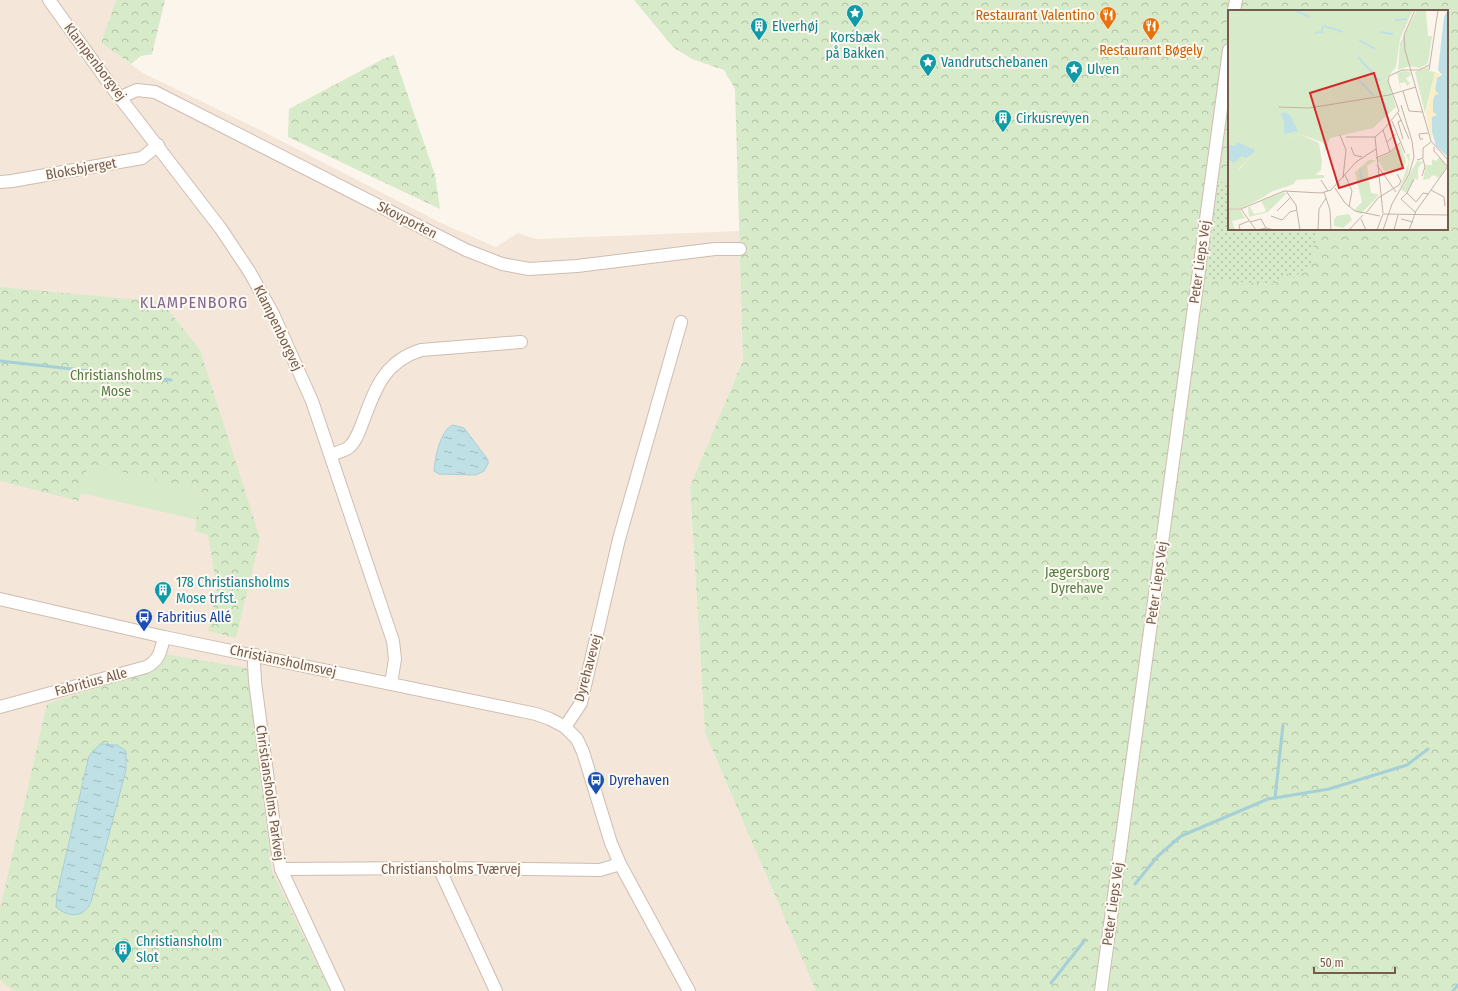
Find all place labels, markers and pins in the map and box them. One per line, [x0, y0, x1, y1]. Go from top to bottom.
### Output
place icon: Korsbæk på Bakken [845, 3, 865, 28]
restaurant icon: Restaurant Valentino [1098, 5, 1118, 30]
place label: Restaurant Valentino [975, 7, 1095, 24]
building icon: Elverhøj [749, 16, 769, 41]
restaurant icon: Restaurant Bøgely [1141, 16, 1161, 41]
place label: Elverhøj [772, 18, 818, 35]
place label: Korsbæk på Bakken [825, 29, 885, 62]
place label: Restaurant Bøgely [1099, 42, 1204, 59]
place icon: Vandrutschebanen [918, 52, 938, 77]
place label: Vandrutschebanen [941, 54, 1048, 71]
place icon: Ulven [1064, 59, 1084, 84]
place label: Ulven [1087, 61, 1119, 78]
building icon: Cirkusrevyen [993, 108, 1013, 133]
place label: Cirkusrevyen [1016, 110, 1089, 127]
place label: 178 Christiansholms Mose trfst. [176, 574, 289, 607]
building icon: 178 Christiansholms Mose trfst. [153, 580, 173, 605]
bus stop icon: Fabritius Allé [134, 607, 154, 632]
place label: Fabritius Allé [157, 609, 231, 626]
bus stop icon: Dyrehaven [586, 770, 606, 795]
place label: Dyrehaven [609, 772, 669, 789]
place label: Christiansholm Slot [136, 933, 222, 966]
building icon: Christiansholm Slot [113, 939, 133, 964]

